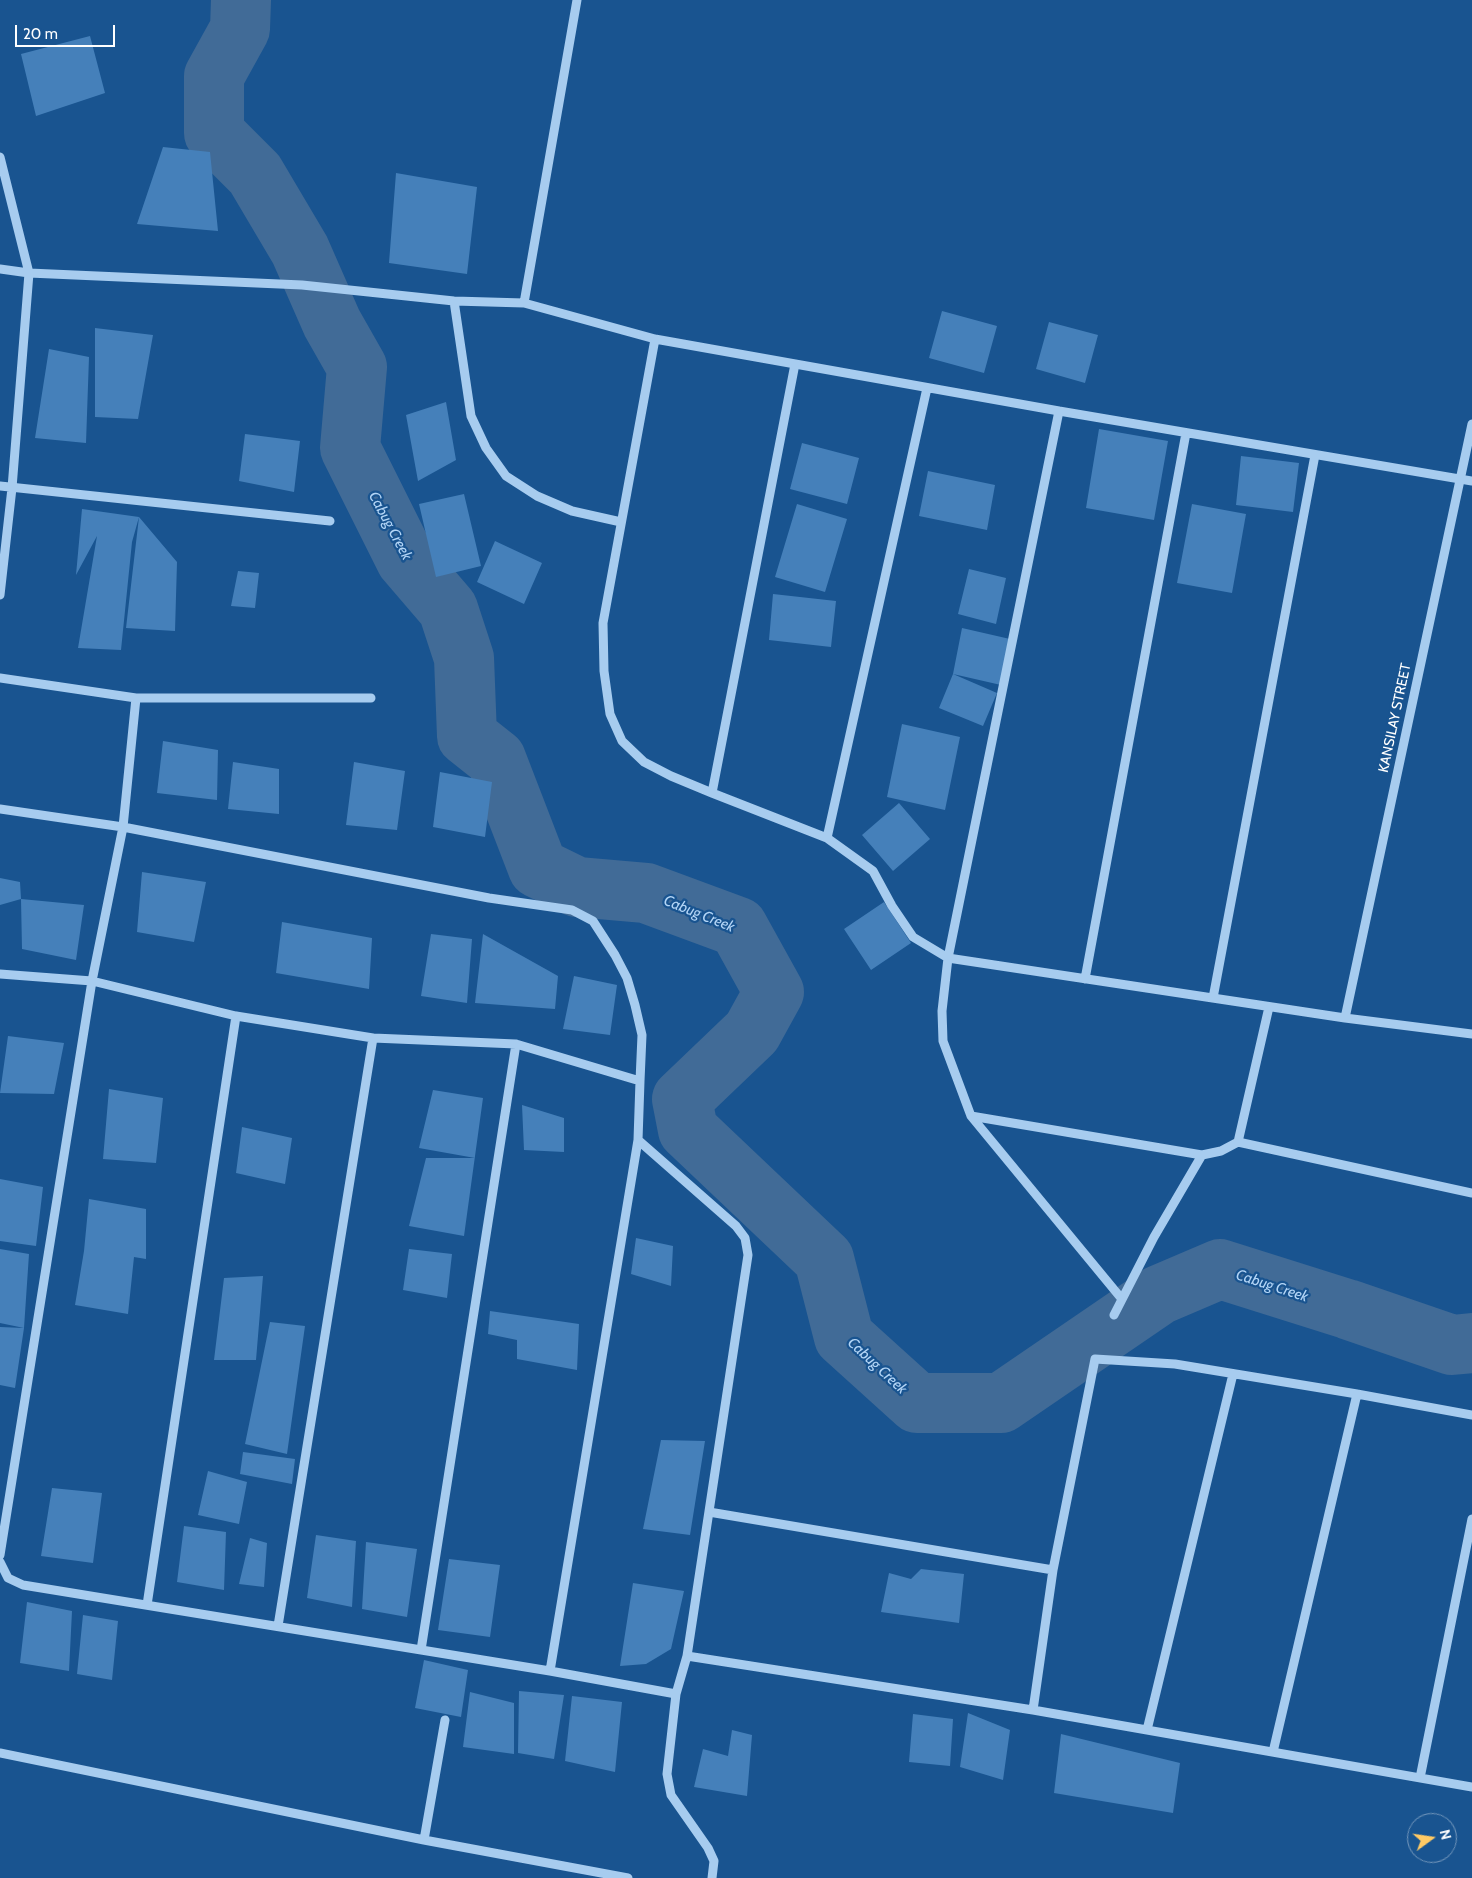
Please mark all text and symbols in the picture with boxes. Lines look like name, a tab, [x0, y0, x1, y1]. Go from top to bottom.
scale bar	[18, 15, 118, 47]
text: 20 m	[23, 25, 58, 43]
water label: Cabug Creek	[364, 489, 416, 563]
street label: KANSILAY STREET	[1375, 662, 1415, 774]
water label: Cabug Creek	[661, 892, 737, 936]
water label: Cabug Creek	[1234, 1266, 1310, 1306]
water label: Cabug Creek	[843, 1334, 911, 1398]
north arrow	[1407, 1813, 1457, 1863]
text: N	[1436, 1828, 1456, 1842]

